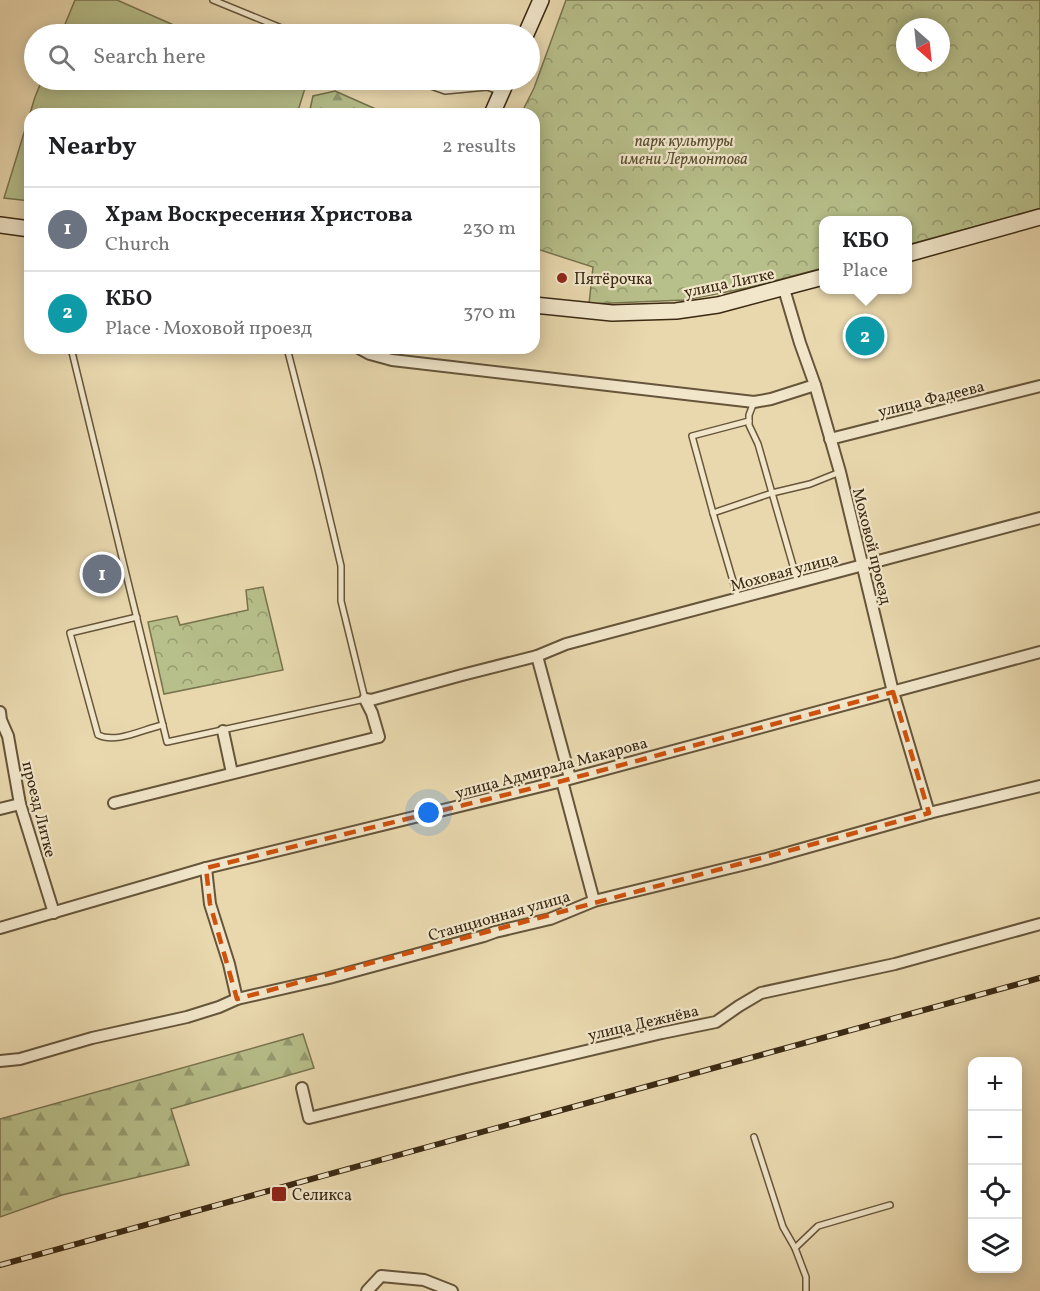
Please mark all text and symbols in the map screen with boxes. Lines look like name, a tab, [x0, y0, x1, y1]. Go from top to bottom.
north arrow	[896, 18, 950, 72]
search box	[24, 24, 540, 90]
icon: search	[45, 41, 78, 74]
text: Search here	[93, 42, 206, 73]
text: Nearby	[48, 129, 137, 165]
park label: парк культуры имени Лермонтова	[620, 131, 748, 171]
text: 2 results	[442, 133, 516, 161]
text: Храм Воскресения Христова	[105, 200, 413, 231]
text: 1	[63, 215, 72, 243]
text: 230 m	[462, 215, 516, 243]
popup	[819, 216, 912, 294]
text: КБО	[842, 226, 889, 257]
text: Church	[105, 231, 170, 259]
text: Place	[842, 257, 888, 285]
street label: улица Литке	[682, 264, 777, 304]
place label: Пятёрочка	[574, 269, 653, 291]
marker: Пятёрочка	[555, 271, 569, 285]
text: КБО	[105, 284, 152, 315]
text: 2	[62, 299, 73, 327]
text: 370 m	[463, 299, 516, 327]
pin: 2	[846, 314, 884, 358]
text: Place · Моховой проезд	[105, 315, 312, 343]
street label: улица Фадеева	[876, 376, 987, 424]
street label: Моховой проезд	[846, 486, 896, 607]
street label: Моховая улица	[728, 548, 841, 598]
pin: 1	[82, 552, 122, 596]
street label: улица Адмирала Макарова	[453, 733, 650, 805]
street label: проезд Литке	[16, 759, 61, 860]
your location	[414, 798, 443, 827]
street label: Станционная улица	[426, 886, 573, 948]
street label: улица Дежнёва	[586, 1001, 701, 1047]
map controls	[968, 1057, 1022, 1273]
button: +	[968, 1057, 1022, 1111]
button: −	[968, 1111, 1022, 1165]
button: locate	[968, 1165, 1022, 1219]
marker: Селикса	[270, 1185, 288, 1203]
place label: Селикса	[292, 1185, 352, 1207]
button: layers	[968, 1219, 1022, 1273]

